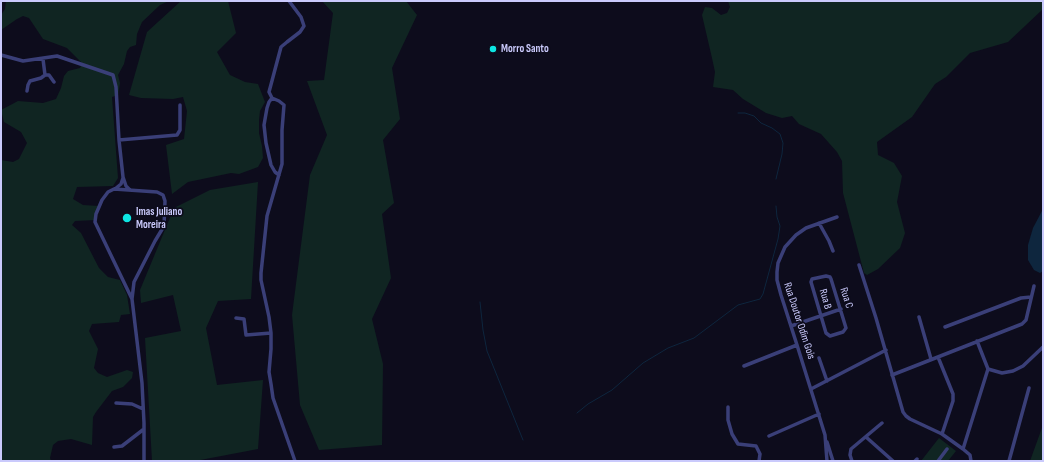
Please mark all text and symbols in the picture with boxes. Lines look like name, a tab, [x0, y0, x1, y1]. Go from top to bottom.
place label: Morro Santo	[501, 42, 549, 56]
marker: Morro Santo	[488, 44, 498, 54]
place label: Imas Juliano Moreira	[136, 205, 182, 231]
marker: Imas Juliano Moreira	[121, 212, 133, 224]
street label: Rua Doutor Odim Gois	[780, 281, 818, 361]
street label: Rua C	[837, 286, 855, 310]
street label: Rua B	[816, 287, 834, 311]

